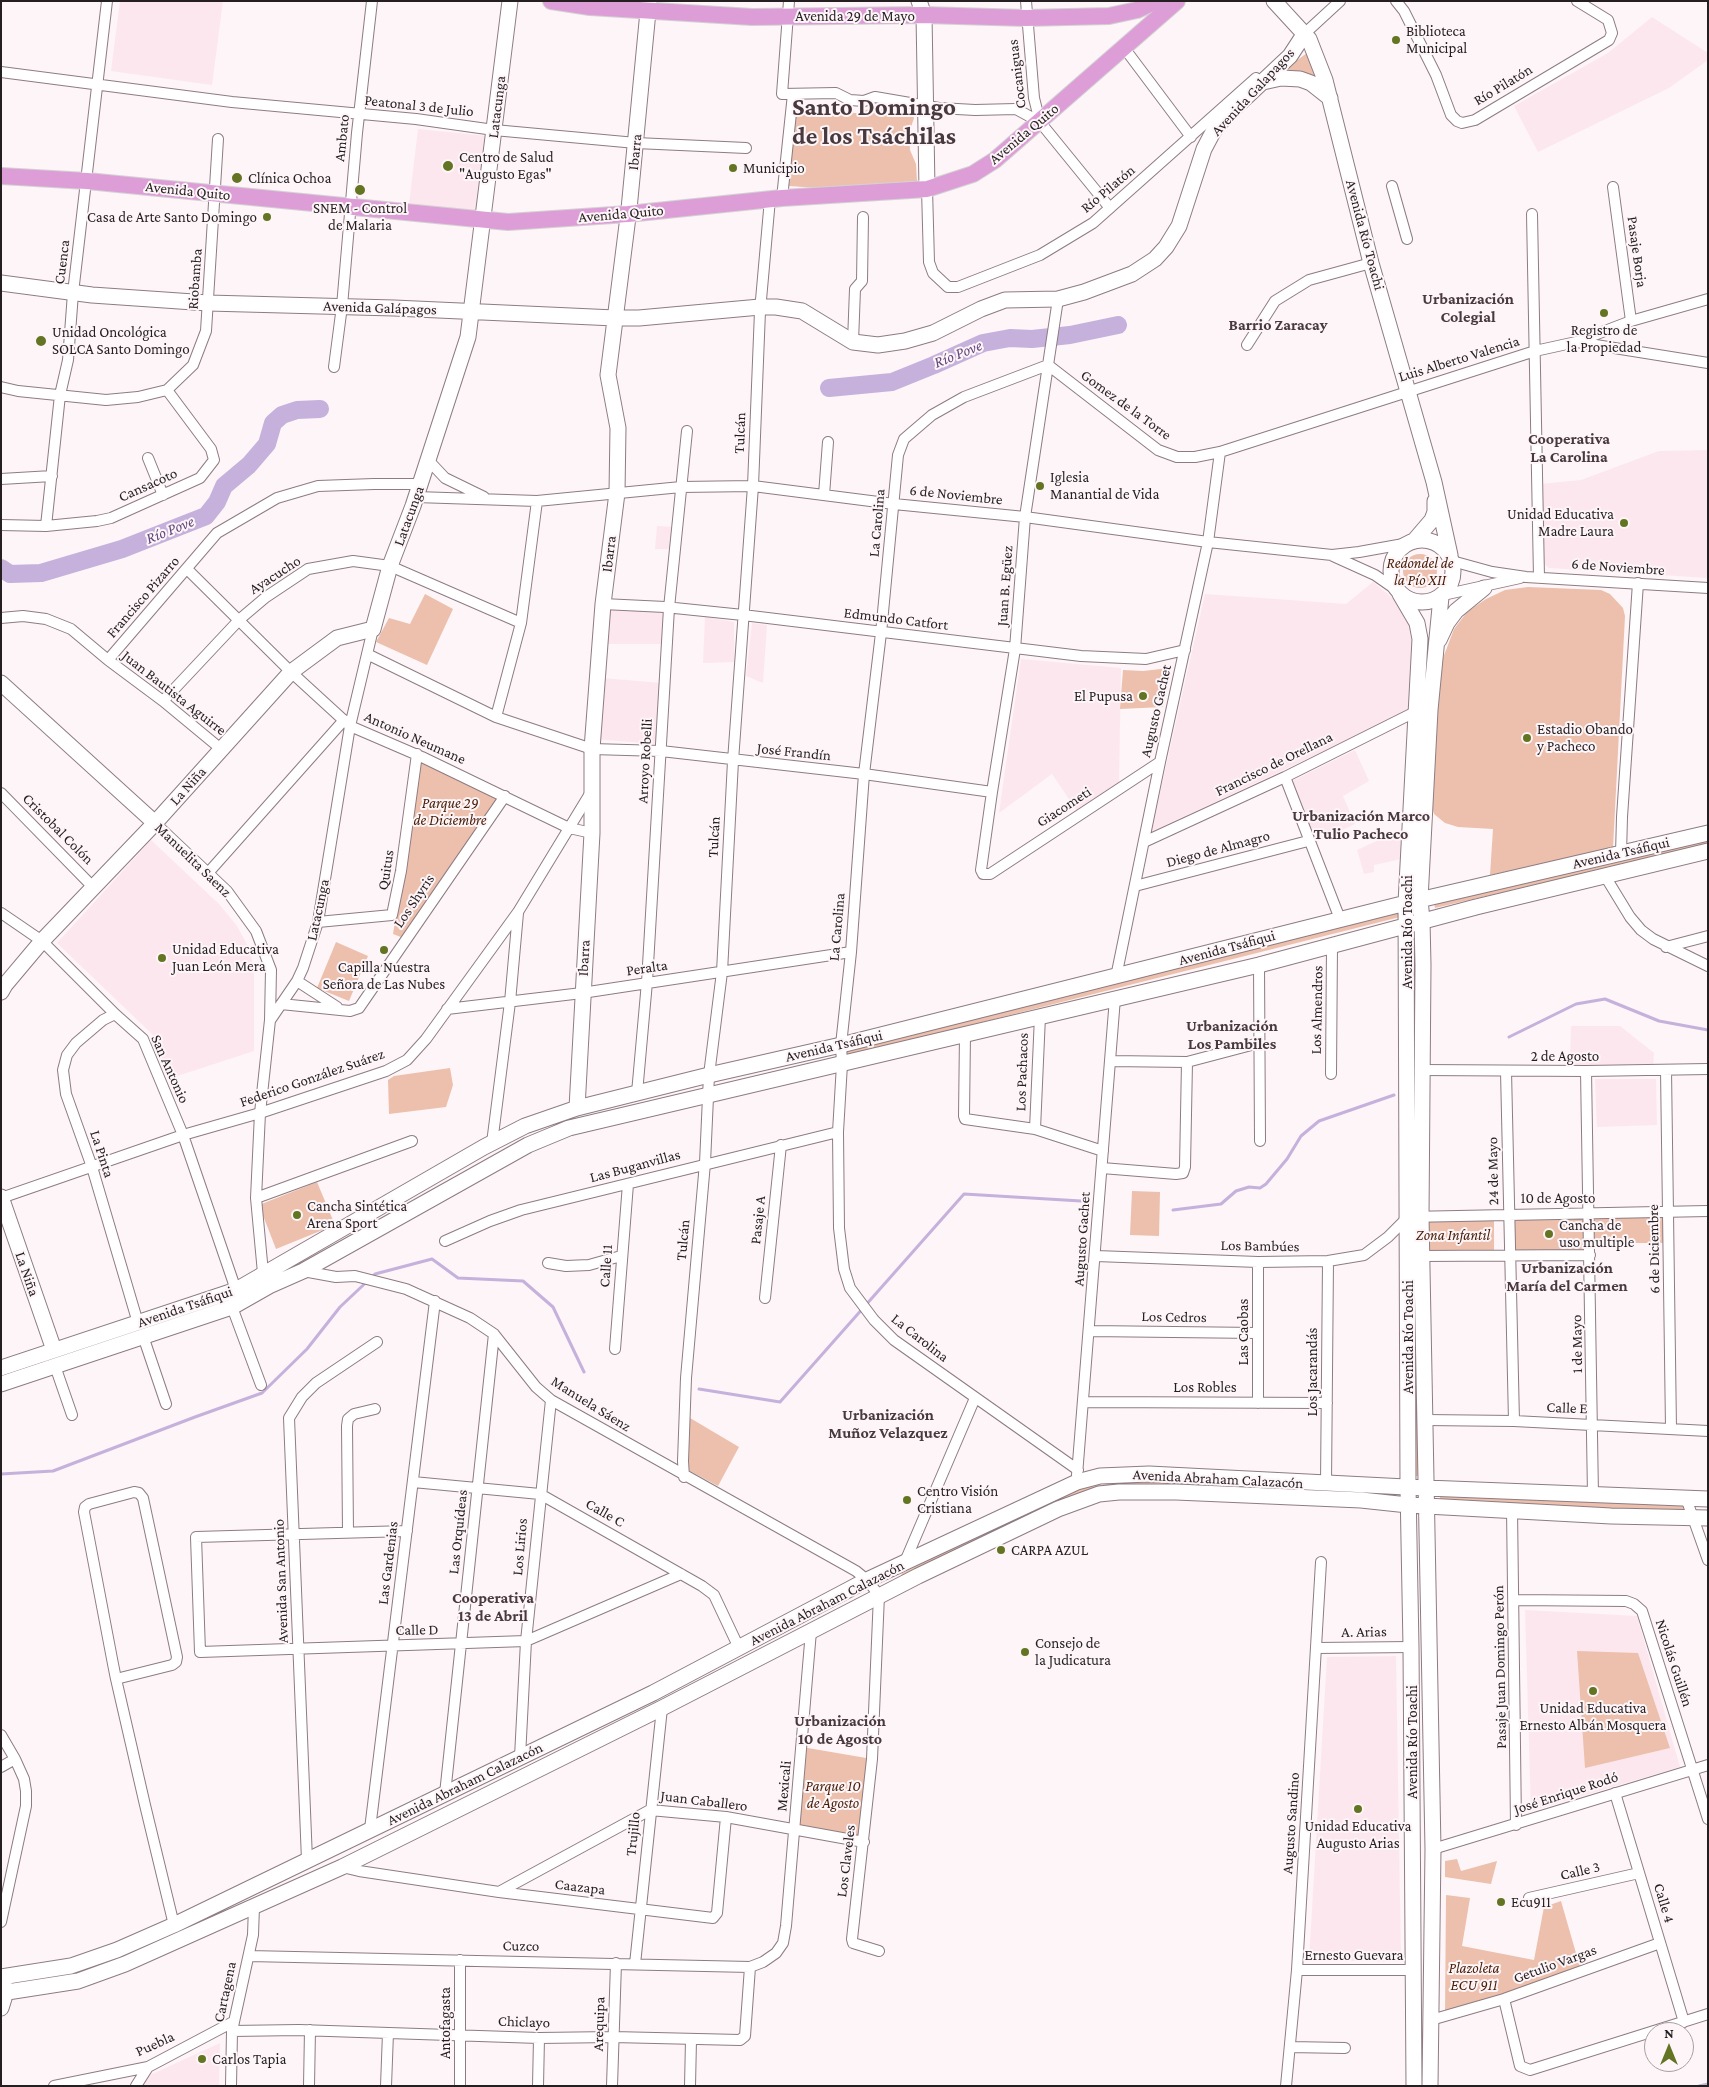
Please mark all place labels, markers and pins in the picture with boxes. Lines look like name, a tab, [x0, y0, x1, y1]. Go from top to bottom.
place label: Biblioteca Municipal	[1406, 22, 1467, 57]
marker: Biblioteca Municipal	[1390, 34, 1402, 46]
place label: Centro de Salud "Augusto Egas"	[459, 148, 554, 183]
marker: Centro de Salud "Augusto Egas"	[441, 159, 455, 173]
place label: Municipio	[743, 159, 805, 177]
marker: Municipio	[727, 162, 739, 174]
place label: Clínica Ochoa	[248, 169, 331, 187]
marker: Clínica Ochoa	[230, 171, 244, 185]
marker: SNEM - Control de Malaria	[353, 183, 367, 197]
place label: SNEM - Control de Malaria	[313, 199, 407, 234]
place label: Casa de Arte Santo Domingo	[87, 208, 257, 226]
marker: Casa de Arte Santo Domingo	[261, 211, 273, 223]
marker: Registro de la Propiedad	[1598, 307, 1610, 319]
place label: Registro de la Propiedad	[1567, 321, 1641, 356]
place label: Unidad Oncológica SOLCA Santo Domingo	[52, 323, 190, 358]
marker: Unidad Oncológica SOLCA Santo Domingo	[34, 334, 48, 348]
place label: Iglesia Manantial de Vida	[1050, 468, 1159, 503]
marker: Iglesia Manantial de Vida	[1034, 480, 1046, 492]
place label: Unidad Educativa Madre Laura	[1507, 505, 1614, 540]
marker: Unidad Educativa Madre Laura	[1618, 517, 1630, 529]
place label: El Pupusa	[1074, 687, 1133, 705]
marker: El Pupusa	[1137, 690, 1149, 702]
place label: Estadio Obando y Pacheco	[1537, 720, 1633, 755]
marker: Estadio Obando y Pacheco	[1521, 732, 1533, 744]
place label: Unidad Educativa Juan León Mera	[172, 940, 279, 975]
marker: Capilla Nuestra Señora de Las Nubes	[378, 944, 390, 956]
marker: Unidad Educativa Juan León Mera	[156, 952, 168, 964]
place label: Capilla Nuestra Señora de Las Nubes	[323, 958, 445, 993]
place label: Cancha Sintética Arena Sport	[307, 1197, 407, 1232]
marker: Cancha Sintética Arena Sport	[291, 1209, 303, 1221]
place label: Cancha de uso multiple	[1559, 1216, 1634, 1251]
marker: Cancha de uso multiple	[1543, 1228, 1555, 1240]
place label: Centro Visión Cristiana	[917, 1482, 998, 1517]
marker: Centro Visión Cristiana	[901, 1494, 913, 1506]
place label: CARPA AZUL	[1011, 1541, 1088, 1559]
marker: CARPA AZUL	[995, 1544, 1007, 1556]
place label: Consejo de la Judicatura	[1035, 1634, 1111, 1669]
marker: Consejo de la Judicatura	[1019, 1646, 1031, 1658]
marker: Unidad Educativa Ernesto Albán Mosquera	[1587, 1685, 1599, 1697]
place label: Unidad Educativa Ernesto Albán Mosquera	[1519, 1699, 1667, 1734]
marker: Unidad Educativa Augusto Arias	[1352, 1803, 1364, 1815]
place label: Unidad Educativa Augusto Arias	[1304, 1817, 1412, 1852]
place label: Ecu911	[1511, 1893, 1551, 1911]
marker: Ecu911	[1495, 1896, 1507, 1908]
place label: Carlos Tapia	[212, 2050, 286, 2068]
marker: Carlos Tapia	[196, 2053, 208, 2065]

